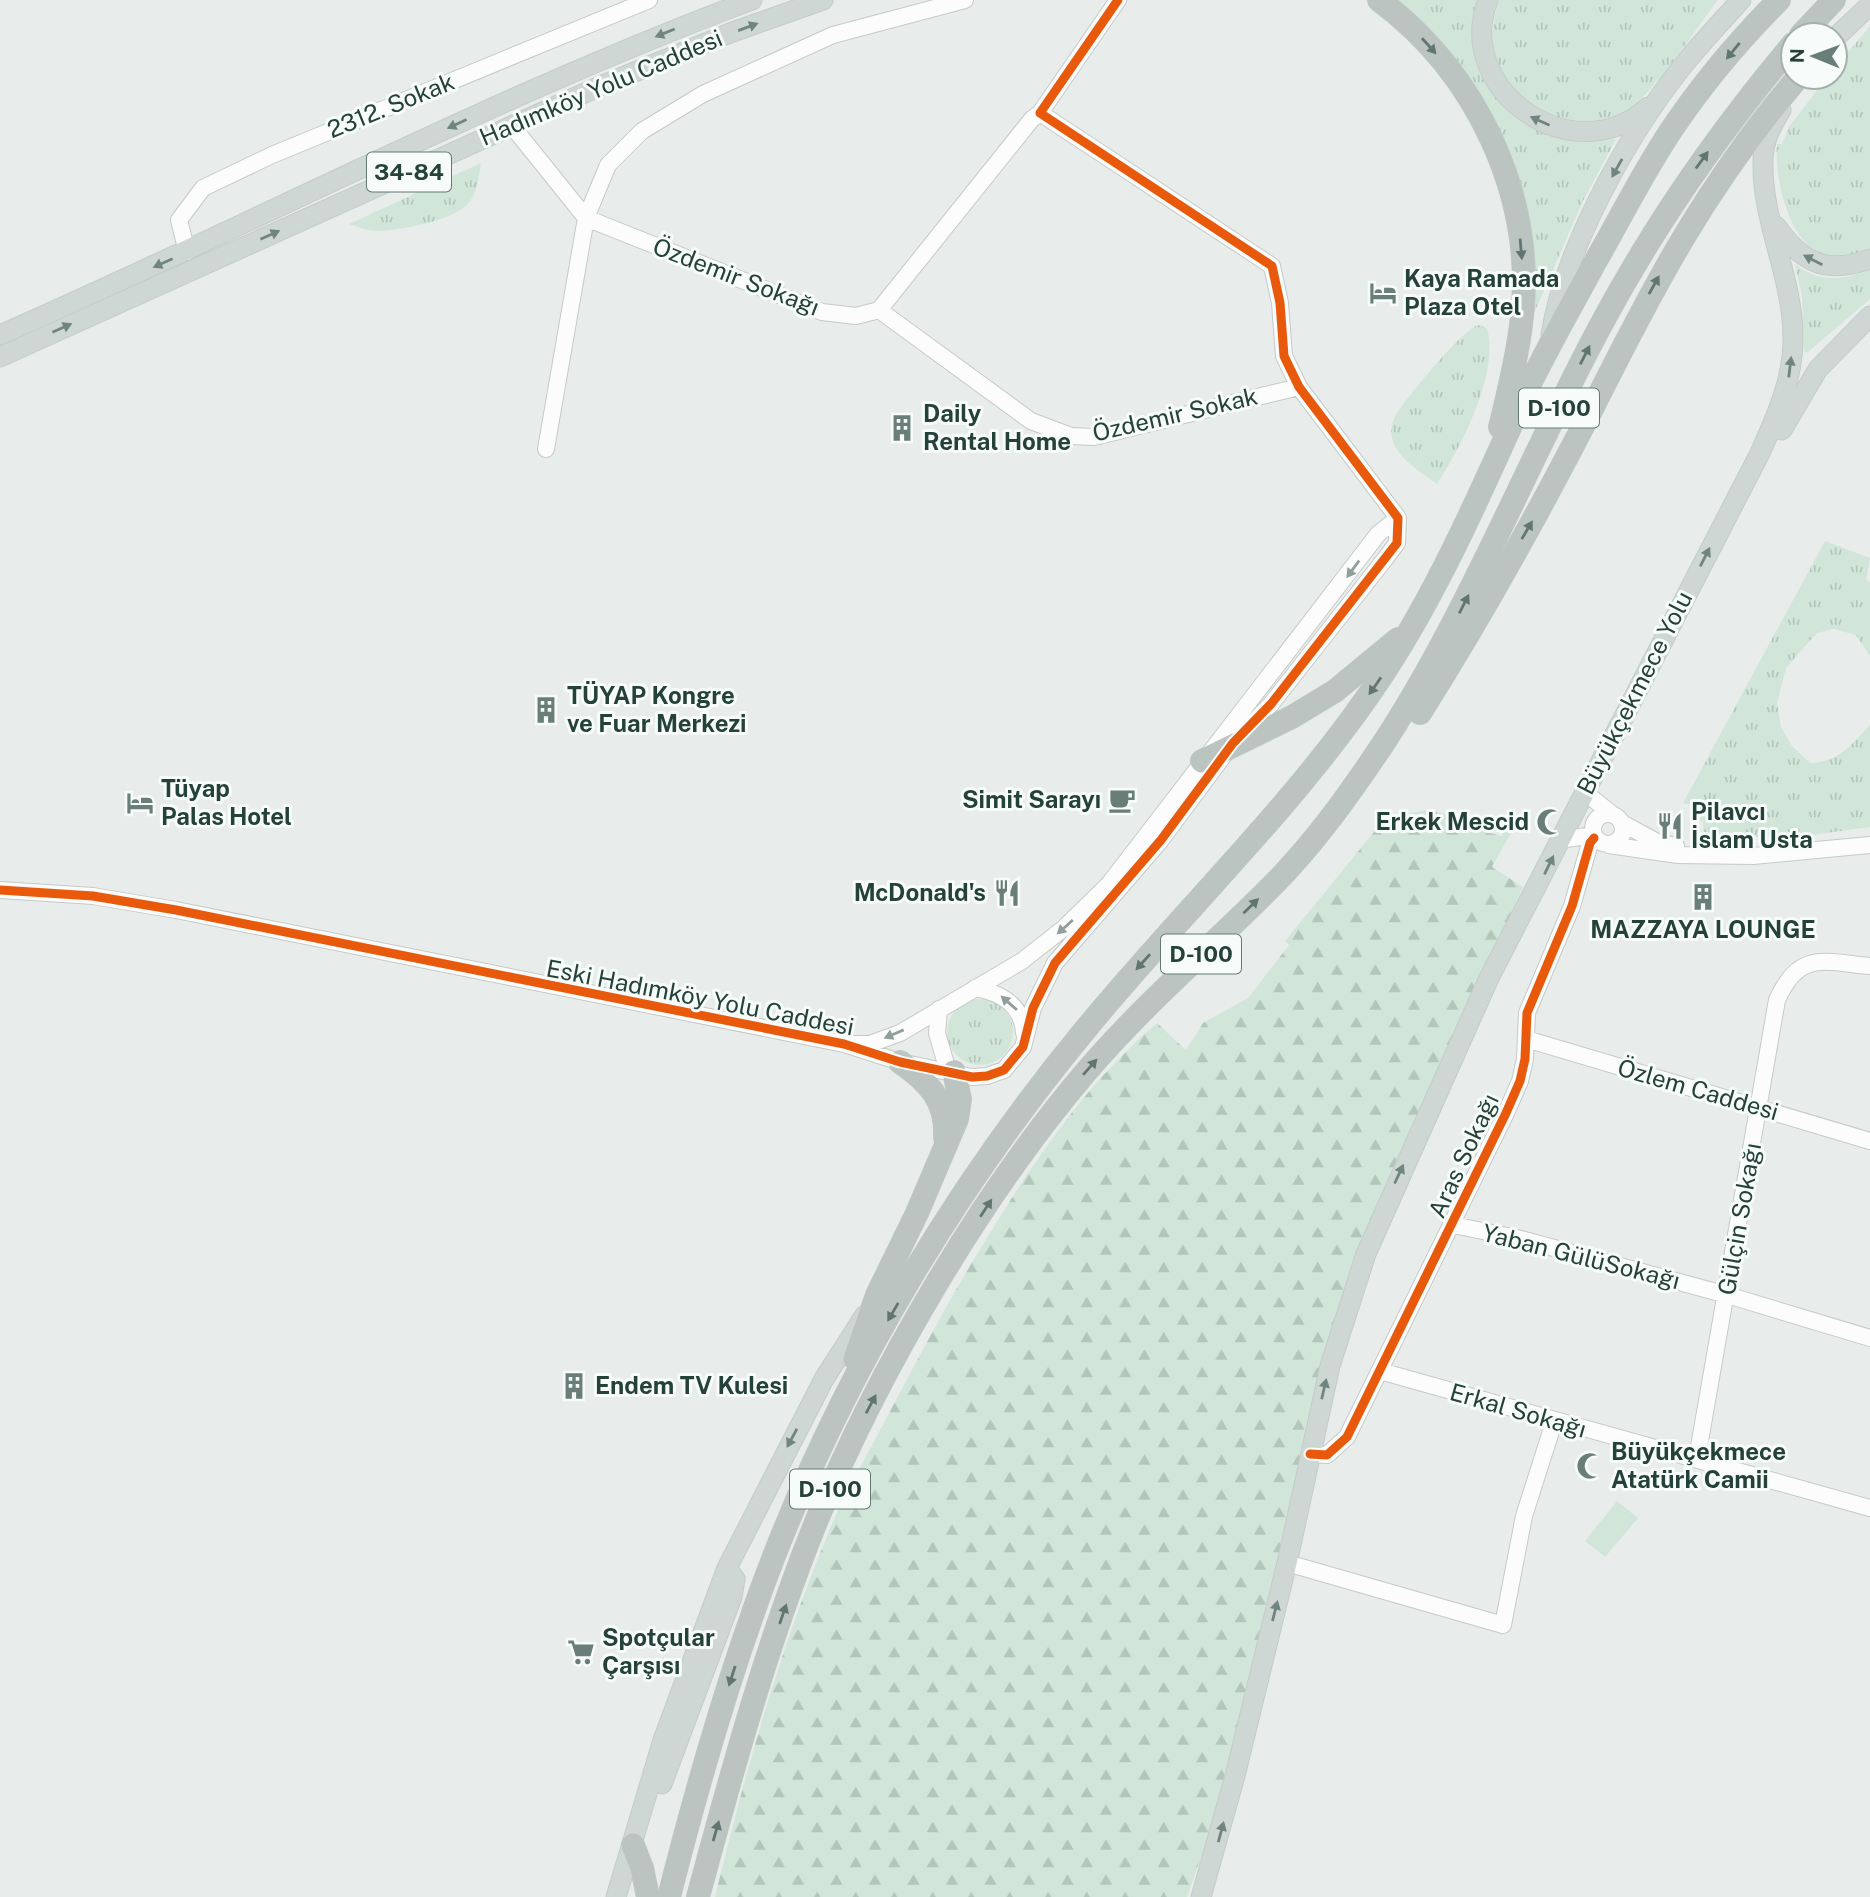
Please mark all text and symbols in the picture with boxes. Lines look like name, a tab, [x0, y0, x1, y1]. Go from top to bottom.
one-way arrow	[737, 21, 758, 32]
north arrow	[1779, 21, 1849, 91]
street label: Hadımköy Yolu Caddesi	[475, 23, 726, 151]
one-way arrow	[655, 28, 676, 39]
one-way arrow	[1421, 37, 1437, 55]
one-way arrow	[1725, 42, 1741, 60]
text: N	[1786, 48, 1808, 63]
street label: 2312. Sokak	[323, 67, 458, 143]
one-way arrow	[1530, 115, 1550, 127]
one-way arrow	[447, 118, 467, 130]
one-way arrow	[1695, 151, 1709, 169]
road number: 34-84	[367, 153, 451, 192]
one-way arrow	[1611, 158, 1623, 177]
one-way arrow	[259, 229, 280, 240]
street label: Özdemir Sokağı	[649, 231, 824, 321]
one-way arrow	[1516, 238, 1527, 260]
one-way arrow	[1803, 254, 1823, 265]
one-way arrow	[152, 258, 173, 269]
place label: Kaya Ramada Plaza Otel	[1404, 264, 1559, 320]
one-way arrow	[1648, 275, 1660, 294]
hotel icon: Kaya Ramada Plaza Otel	[1368, 278, 1398, 308]
one-way arrow	[52, 322, 72, 334]
one-way arrow	[1579, 345, 1591, 365]
one-way arrow	[1785, 356, 1796, 378]
street label: Özdemir Sokak	[1089, 380, 1260, 447]
road number: D-100	[1519, 388, 1599, 428]
place label: Daily Rental Home	[923, 399, 1071, 455]
building icon: Daily Rental Home	[887, 413, 917, 443]
one-way arrow	[1521, 520, 1533, 540]
one-way arrow	[1700, 547, 1711, 567]
one-way arrow	[1346, 560, 1360, 578]
street label: Büyükçekmece Yolu	[1571, 586, 1697, 799]
one-way arrow	[1459, 594, 1470, 614]
one-way arrow	[1368, 677, 1382, 695]
place label: TÜYAP Kongre ve Fuar Merkezi	[567, 681, 746, 737]
building icon: TÜYAP Kongre ve Fuar Merkezi	[531, 695, 561, 725]
place label: Tüyap Palas Hotel	[161, 774, 292, 830]
place label: Simit Sarayı	[962, 785, 1101, 813]
cafe icon: Simit Sarayı	[1107, 785, 1137, 815]
hotel icon: Tüyap Palas Hotel	[125, 788, 155, 818]
place label: Pilavcı İslam Usta	[1691, 797, 1813, 853]
place label: Erkek Mescid	[1375, 807, 1529, 835]
mosque icon: Erkek Mescid	[1535, 807, 1565, 837]
restaurant icon: Pilavcı İslam Usta	[1655, 811, 1685, 841]
one-way arrow	[1543, 854, 1554, 875]
place label: McDonald's	[854, 878, 986, 906]
restaurant icon: McDonald's	[992, 878, 1022, 908]
building icon: MAZZAYA LOUNGE	[1688, 882, 1718, 912]
one-way arrow	[1243, 898, 1260, 915]
place label: MAZZAYA LOUNGE	[1590, 915, 1816, 943]
one-way arrow	[1057, 918, 1074, 934]
road number: D-100	[1161, 934, 1241, 973]
street label: Eski Hadımköy Yolu Caddesi	[544, 953, 856, 1041]
one-way arrow	[1135, 953, 1151, 971]
one-way arrow	[1000, 995, 1018, 1011]
one-way arrow	[883, 1029, 904, 1040]
street label: Özlem Caddesi	[1615, 1052, 1782, 1125]
one-way arrow	[1082, 1059, 1098, 1076]
street label: Aras Sokağı	[1422, 1089, 1504, 1222]
street label: Gülçin Sokağı	[1712, 1141, 1766, 1297]
one-way arrow	[1393, 1164, 1405, 1184]
one-way arrow	[979, 1199, 993, 1217]
street label: Yaban GülüSokağı	[1480, 1218, 1683, 1294]
one-way arrow	[887, 1303, 899, 1322]
building icon: Endem TV Kulesi	[559, 1371, 589, 1401]
place label: Endem TV Kulesi	[595, 1371, 788, 1399]
street label: Erkal Sokağı	[1447, 1377, 1590, 1443]
one-way arrow	[1319, 1378, 1330, 1400]
one-way arrow	[865, 1395, 877, 1414]
one-way arrow	[787, 1428, 798, 1448]
place label: Büyükçekmece Atatürk Camii	[1611, 1437, 1786, 1493]
mosque icon: Büyükçekmece Atatürk Camii	[1575, 1451, 1605, 1481]
road number: D-100	[790, 1470, 870, 1508]
one-way arrow	[1270, 1599, 1281, 1621]
one-way arrow	[778, 1603, 789, 1624]
place label: Spotçular Çarşısı	[602, 1623, 715, 1680]
supermarket icon: Spotçular Çarşısı	[566, 1637, 596, 1667]
one-way arrow	[726, 1666, 736, 1687]
one-way arrow	[712, 1820, 722, 1841]
one-way arrow	[1216, 1820, 1227, 1842]

